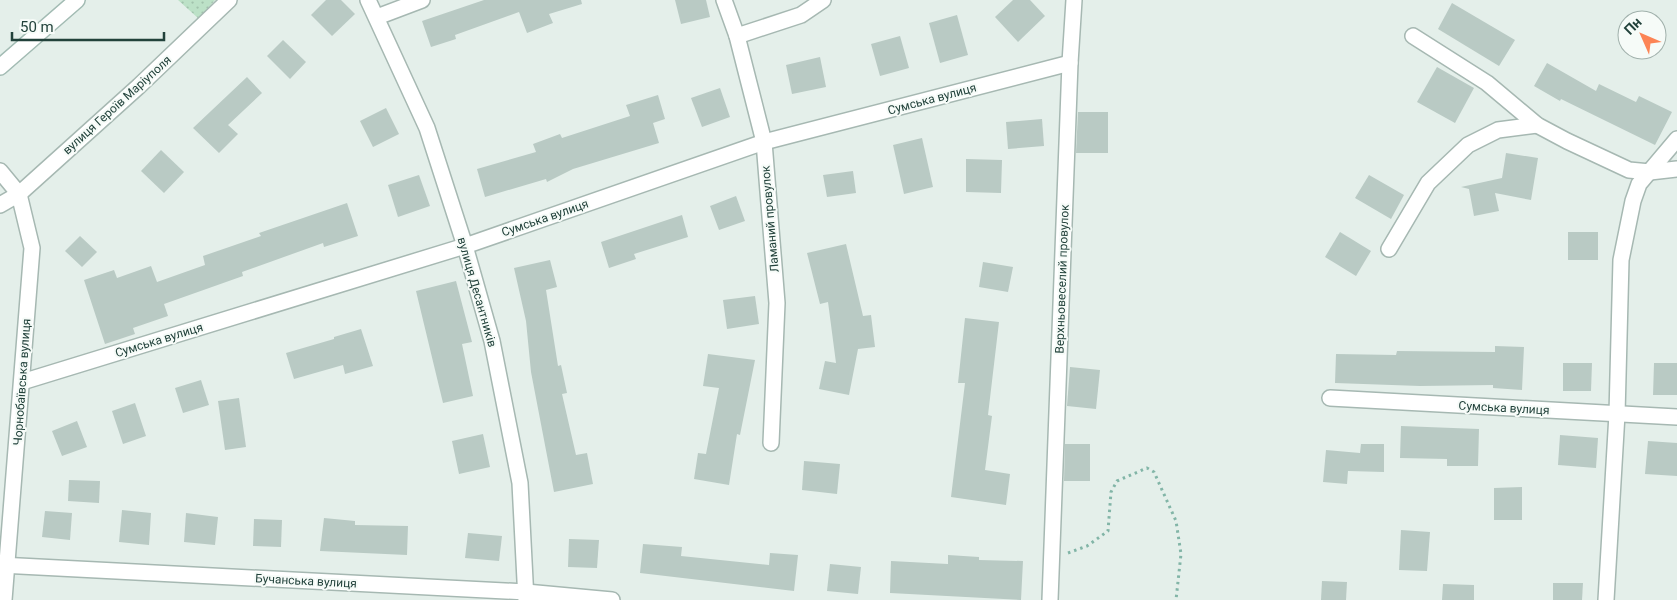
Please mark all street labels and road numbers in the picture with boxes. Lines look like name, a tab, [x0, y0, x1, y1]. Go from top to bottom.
street label: вулиця Героїв Маріуполя	[60, 53, 174, 157]
street label: Сумська вулиця	[886, 80, 978, 118]
street label: Ламаний провулок	[758, 164, 782, 273]
street label: Сумська вулиця	[500, 197, 590, 239]
street label: Верхньовеселий провулок	[1052, 204, 1072, 354]
street label: вулиця Десантників	[455, 235, 499, 349]
street label: Чорнобаївська вулиця	[11, 318, 33, 446]
street label: Сумська вулиця	[113, 320, 205, 360]
street label: Сумська вулиця	[1458, 399, 1550, 417]
street label: Бучанська вулиця	[255, 571, 357, 591]

